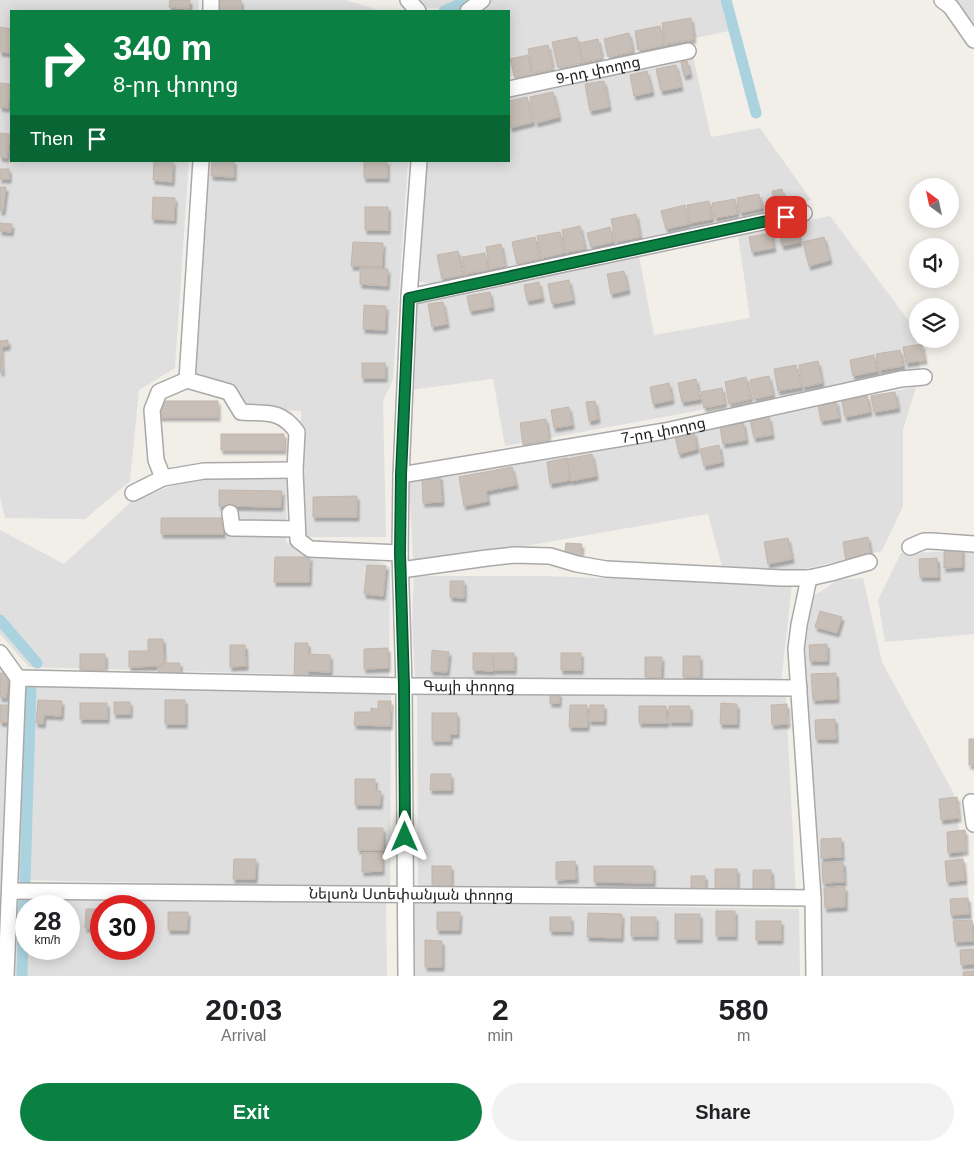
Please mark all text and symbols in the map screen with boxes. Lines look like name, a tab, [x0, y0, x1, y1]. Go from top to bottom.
text: 340 m	[113, 28, 212, 67]
icon: right	[30, 30, 95, 95]
street label: 9-րդ փողոց	[554, 52, 642, 87]
text: 8-րդ փողոց	[113, 72, 238, 97]
icon: arrive	[83, 125, 111, 153]
text: Then	[30, 128, 73, 149]
north arrow	[909, 178, 959, 228]
map controls	[909, 178, 959, 348]
pin	[765, 196, 807, 238]
icon: arrive	[772, 203, 800, 231]
button: sound	[909, 238, 959, 288]
button: layers	[909, 298, 959, 348]
street label: 7-րդ փողոց	[620, 413, 707, 446]
street label: Գայի փողոց	[423, 677, 515, 696]
position arrow	[378, 810, 430, 862]
street label: Նելսոն Ստեփանյան փողոց	[309, 885, 513, 904]
speed limit sign: 30	[90, 895, 155, 960]
text: 28	[34, 907, 61, 935]
text: km/h	[34, 933, 61, 947]
text: 20:03	[205, 993, 282, 1026]
text: 2	[492, 993, 509, 1026]
text: 580	[719, 993, 769, 1026]
text: Arrival	[221, 1027, 266, 1044]
text: min	[487, 1027, 513, 1044]
text: m	[737, 1027, 750, 1044]
button: Exit	[20, 1083, 482, 1141]
button: Share	[492, 1083, 954, 1141]

